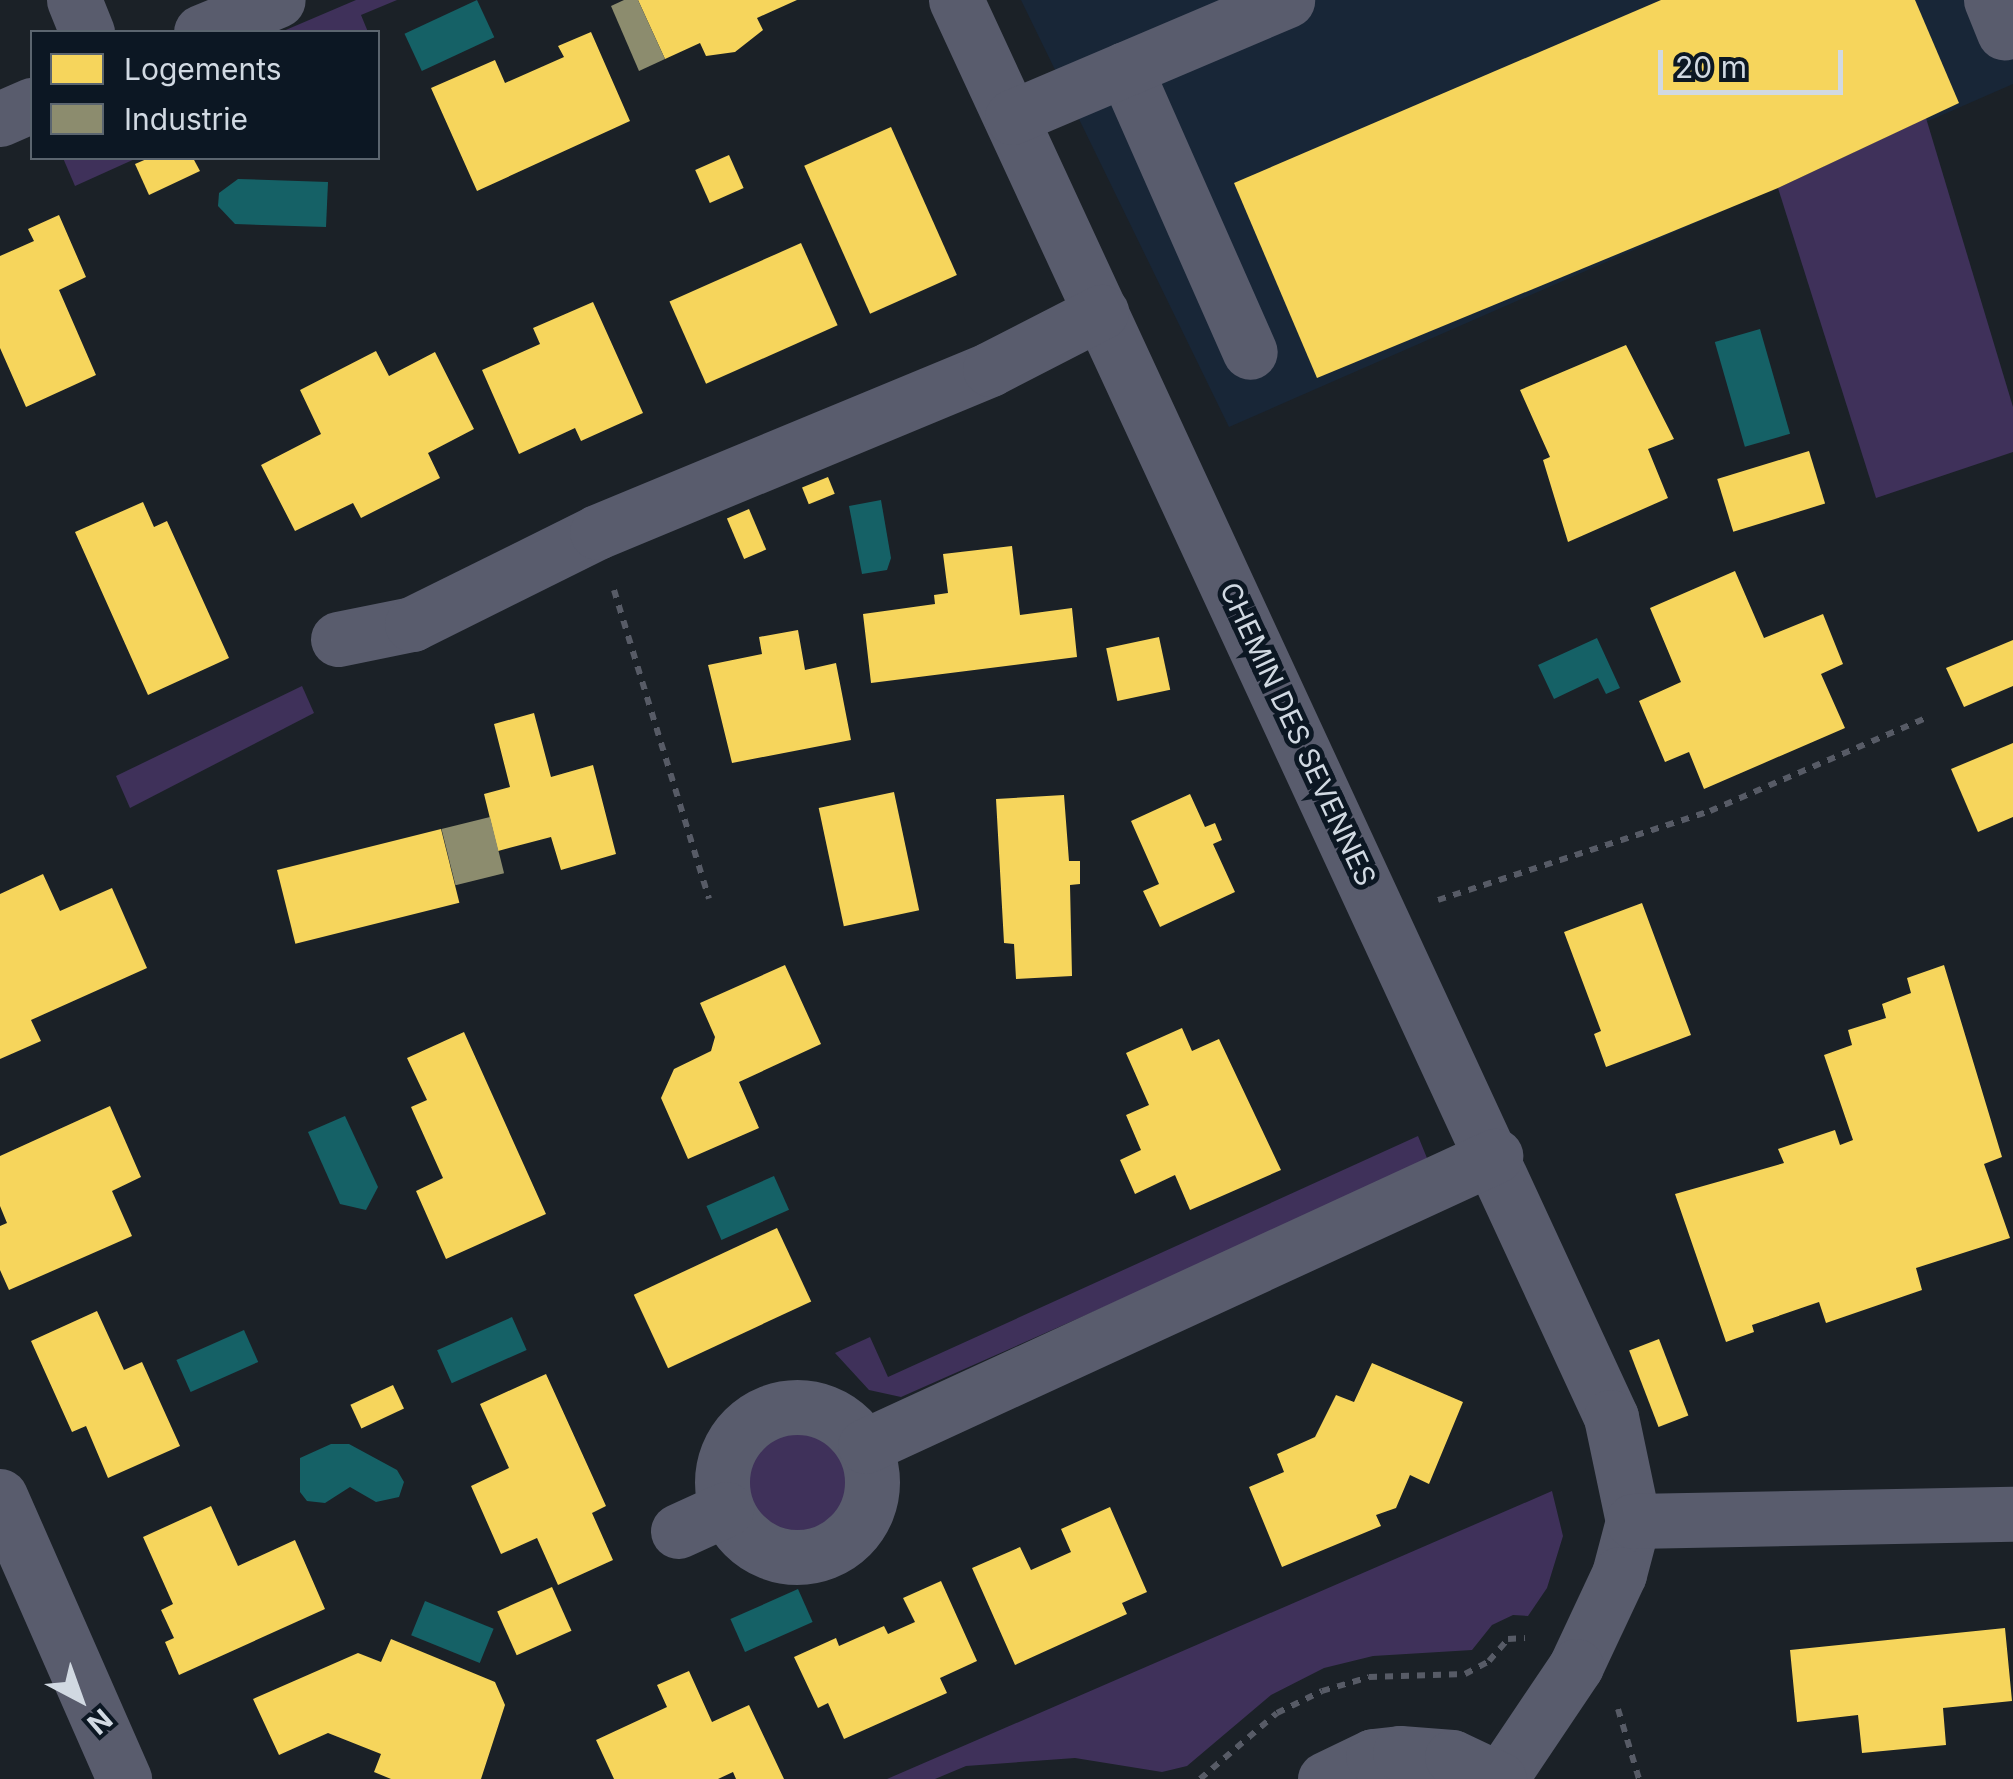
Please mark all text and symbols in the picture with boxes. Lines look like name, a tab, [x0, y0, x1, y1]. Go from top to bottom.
legend	[30, 30, 380, 160]
scale bar	[1663, 30, 1848, 92]
text: 20 m	[1675, 49, 1747, 85]
text: Logements	[124, 51, 282, 87]
text: Industrie	[124, 101, 248, 137]
street label: CHEMIN DES SEVENNES	[1213, 577, 1383, 891]
north arrow	[30, 1649, 130, 1749]
text: N	[80, 1702, 119, 1741]

